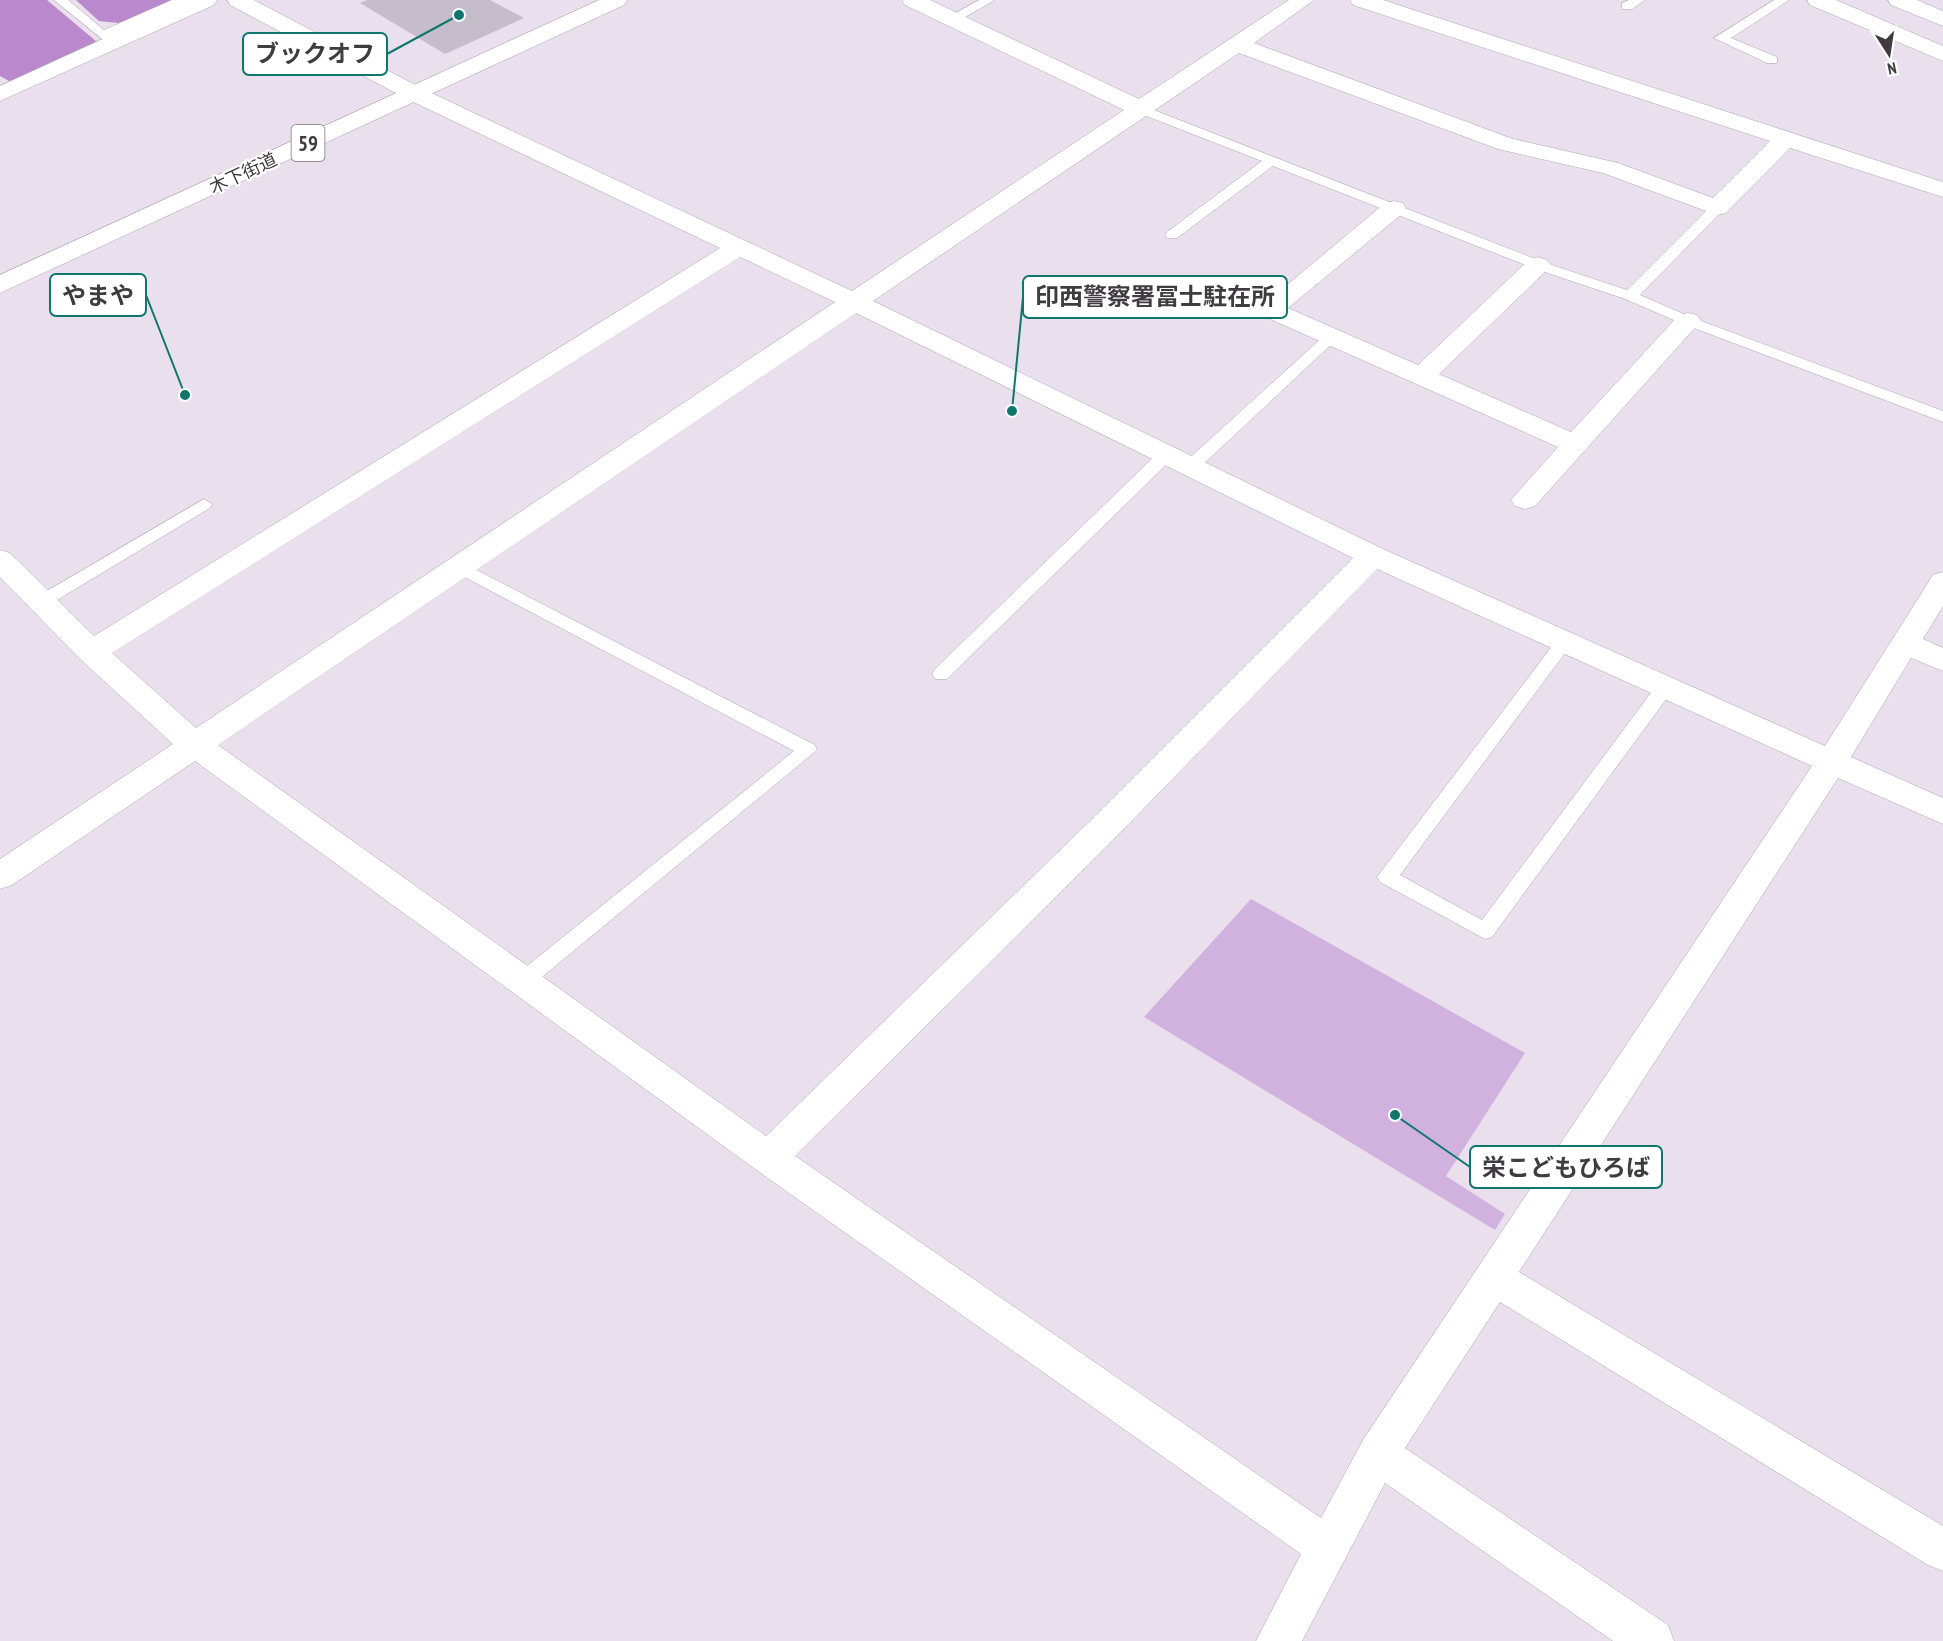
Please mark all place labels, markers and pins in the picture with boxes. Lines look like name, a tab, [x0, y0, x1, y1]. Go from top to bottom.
callout: ブックオフ	[243, 33, 387, 75]
callout: やまや	[50, 274, 146, 316]
callout: 印西警察署冨士駐在所	[1023, 276, 1287, 318]
callout: 栄こどもひろば	[1470, 1146, 1662, 1188]

